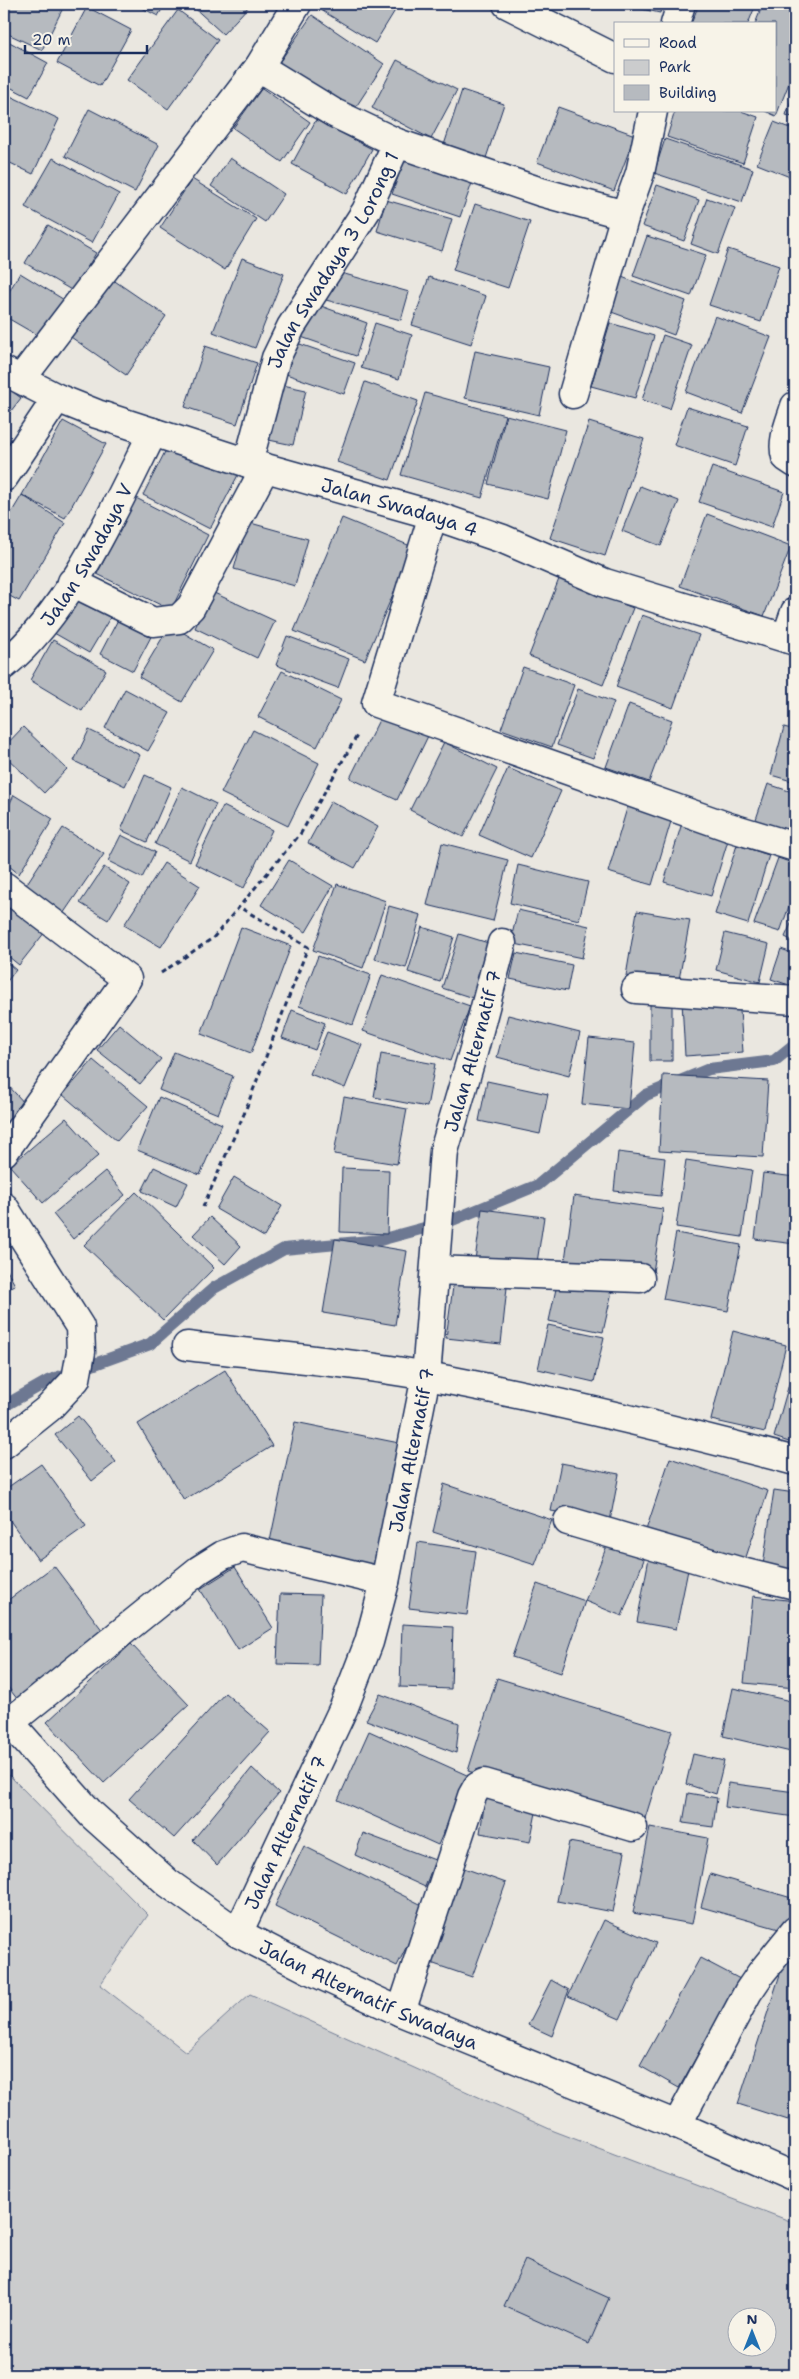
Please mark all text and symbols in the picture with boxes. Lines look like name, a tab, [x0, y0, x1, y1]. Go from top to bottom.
scale bar	[25, 22, 148, 54]
legend	[614, 22, 776, 112]
text: 20 m	[32, 30, 71, 50]
text: Road	[659, 33, 697, 53]
text: Park	[659, 57, 691, 77]
text: Building	[659, 83, 716, 103]
street label: Jalan Swadaya 3 Lorong 1	[261, 147, 404, 371]
street label: Jalan Swadaya 4	[318, 472, 481, 542]
street label: Jalan Swadaya V	[35, 479, 138, 631]
street label: Jalan Alternatif 7	[438, 967, 507, 1135]
street label: Jalan Alternatif 7	[383, 1367, 439, 1534]
street label: Jalan Alternatif 7	[238, 1751, 332, 1914]
street label: Jalan Alternatif Swadaya	[255, 1934, 482, 2055]
north arrow	[726, 2306, 776, 2356]
text: N	[746, 2310, 758, 2328]

